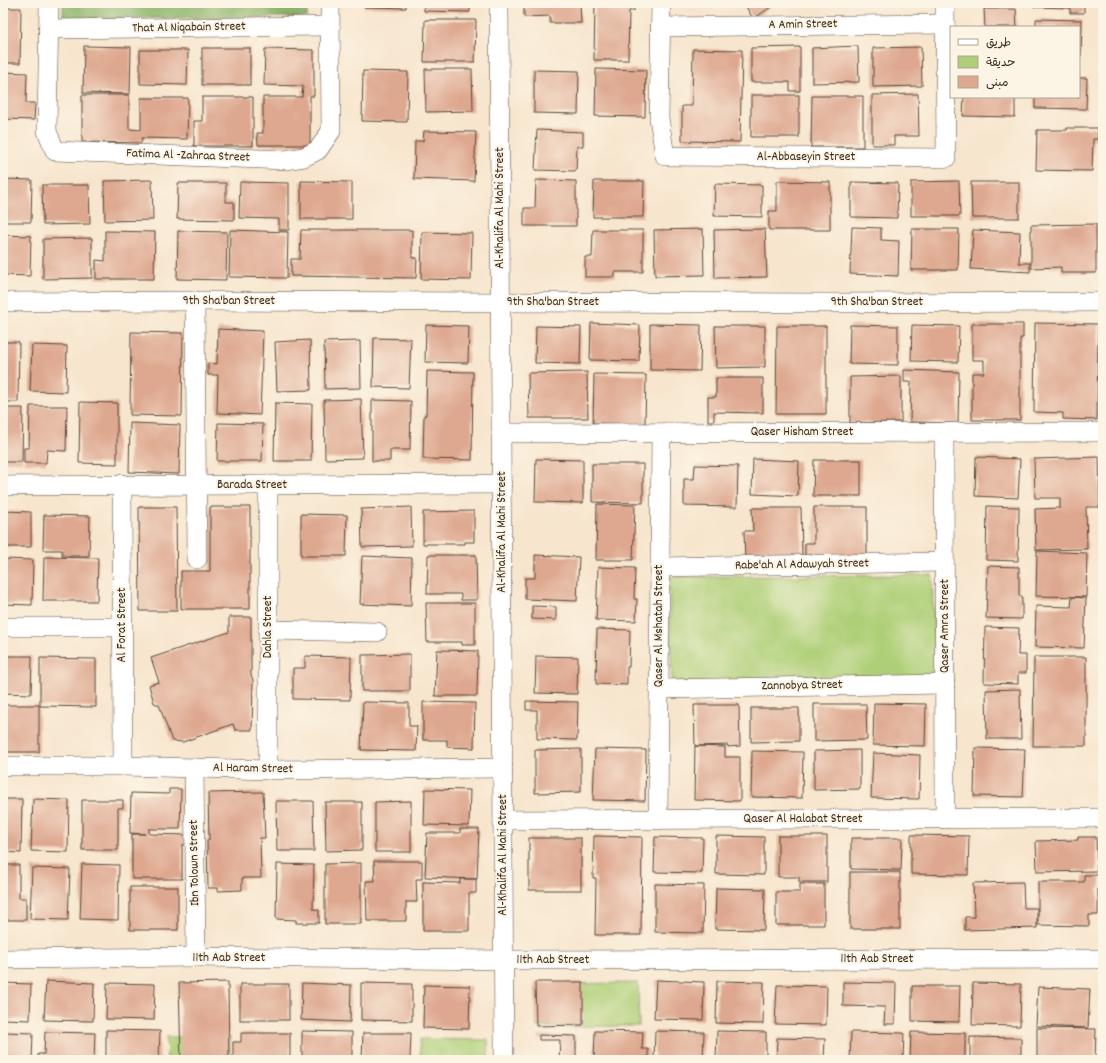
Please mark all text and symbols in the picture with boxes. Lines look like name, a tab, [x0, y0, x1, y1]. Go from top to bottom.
street label: A Amin Street	[768, 15, 838, 35]
street label: That Al Niqabain Street	[132, 18, 246, 38]
legend	[950, 26, 1080, 98]
text: طريق	[986, 35, 1011, 52]
text: حديقة	[986, 55, 1015, 72]
text: مبنى	[986, 75, 1009, 92]
street label: Fatima Al -Zahraa Street	[126, 144, 251, 168]
street label: Al-Khalifa Al Mahi Street	[491, 147, 510, 269]
street label: Al-Abbaseyin Street	[757, 148, 855, 167]
street label: 9th Sha'ban Street	[183, 292, 275, 311]
street label: 9th Sha'ban Street	[507, 293, 599, 312]
street label: 9th Sha'ban Street	[831, 293, 923, 312]
street label: Qaser Hisham Street	[751, 423, 854, 442]
street label: Al-Khalifa Al Mahi Street	[493, 471, 512, 593]
street label: Barada Street	[217, 476, 287, 495]
street label: Rabe'ah Al Adawyah Street	[735, 554, 869, 576]
street label: Qaser Al Mshatah Street	[650, 565, 669, 687]
street label: Qaser Amra Street	[936, 579, 955, 673]
street label: Al Forat Street	[113, 587, 132, 663]
street label: Dahla Street	[259, 596, 278, 658]
street label: Zannobya Street	[761, 676, 843, 696]
street label: Al Haram Street	[213, 759, 294, 779]
street label: Al-Khalifa Al Mahi Street	[494, 794, 513, 916]
street label: Qaser Al Halabat Street	[744, 810, 863, 829]
street label: Ibn Tolown Street	[185, 819, 205, 906]
street label: 11th Aab Street	[193, 949, 266, 968]
street label: 11th Aab Street	[841, 950, 914, 969]
street label: 11th Aab Street	[517, 951, 590, 970]

